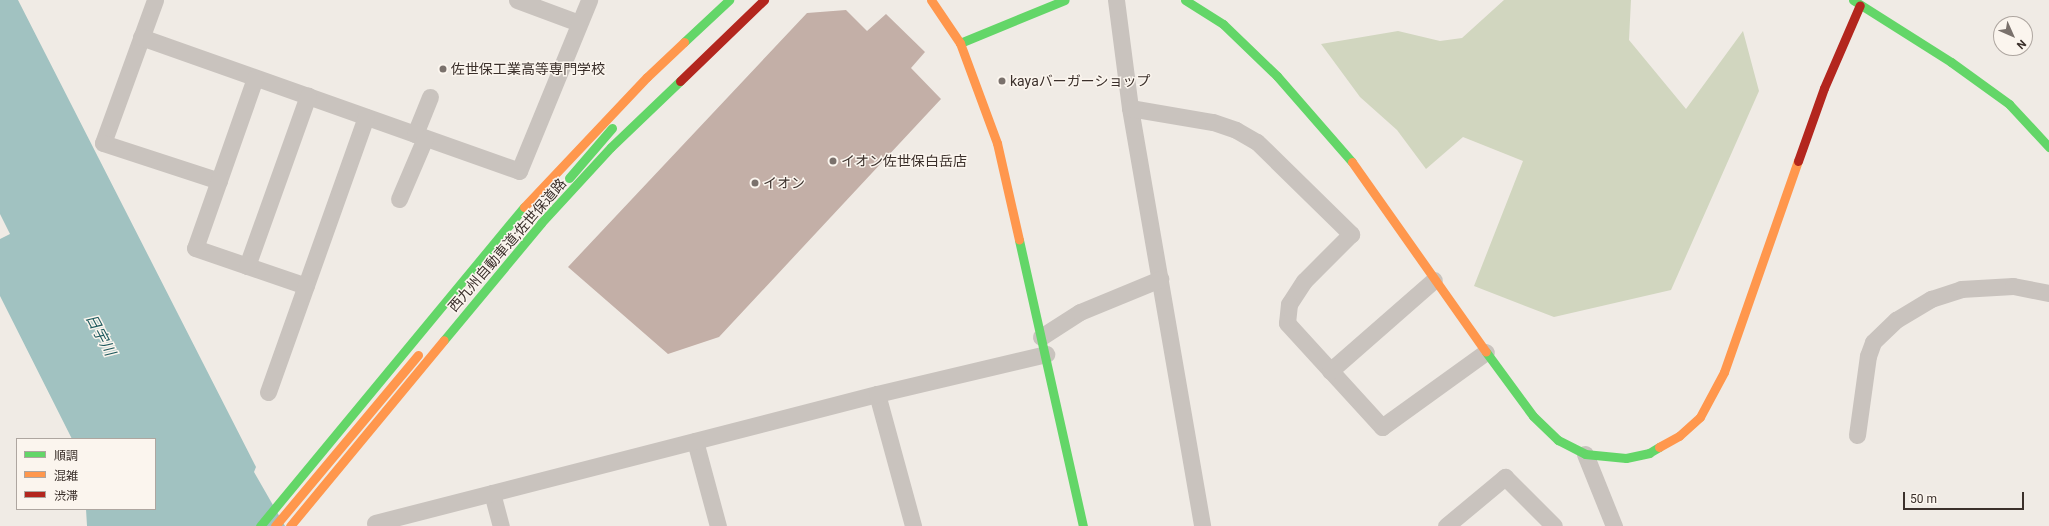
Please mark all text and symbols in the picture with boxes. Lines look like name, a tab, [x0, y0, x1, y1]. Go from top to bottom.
north arrow	[1993, 16, 2033, 56]
text: N	[2014, 37, 2028, 51]
place label: 佐世保工業高等専門学校	[451, 61, 605, 77]
marker: 佐世保工業高等専門学校	[438, 64, 448, 74]
place label: kayaバーガーショップ	[1010, 73, 1151, 89]
marker: kayaバーガーショップ	[997, 76, 1007, 86]
place label: イオン佐世保白岳店	[841, 153, 967, 169]
marker: イオン佐世保白岳店	[828, 156, 838, 166]
street label: 西九州自動車道;佐世保道路	[445, 175, 569, 315]
place label: イオン	[763, 175, 805, 191]
marker: イオン	[750, 178, 760, 188]
water label: 日宇川	[81, 311, 119, 359]
legend	[16, 438, 156, 510]
text: 順調	[54, 449, 78, 463]
text: 混雑	[54, 469, 78, 483]
scale bar	[1905, 484, 2026, 510]
text: 渋滞	[54, 489, 78, 503]
text: 50 m	[1910, 492, 1937, 506]

